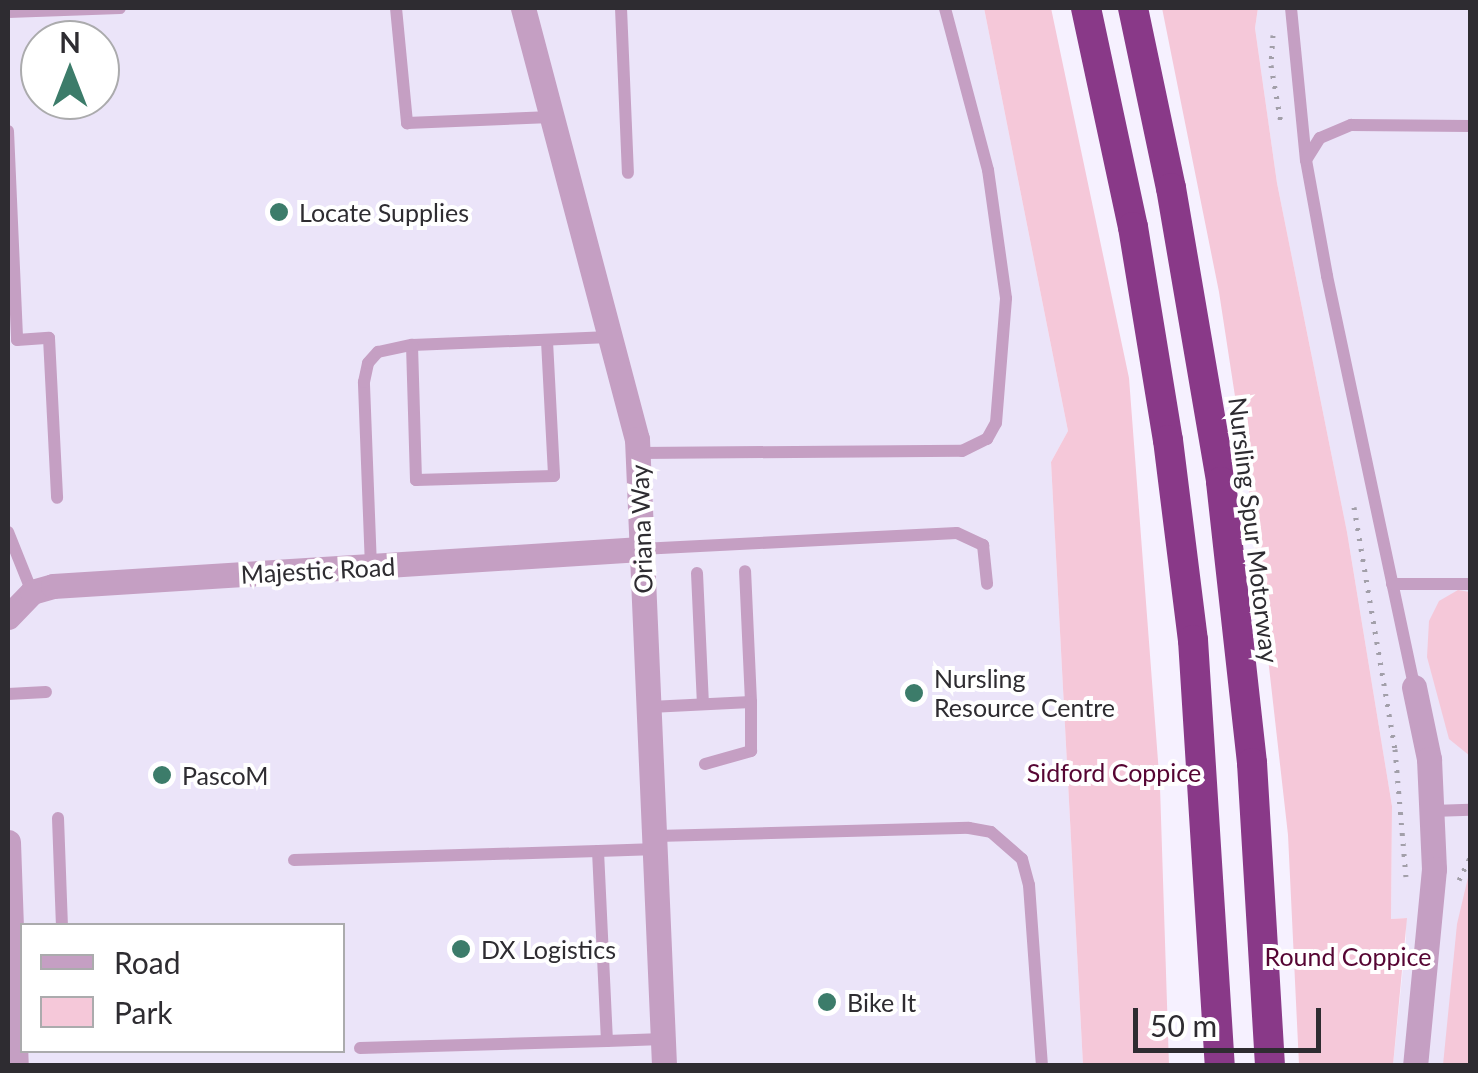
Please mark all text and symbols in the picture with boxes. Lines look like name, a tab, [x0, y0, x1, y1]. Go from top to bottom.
north arrow	[20, 20, 120, 120]
text: N	[59, 25, 81, 59]
place label: Locate Supplies	[299, 197, 469, 227]
marker: Locate Supplies	[268, 201, 290, 223]
street label: Nursling Spur Motorway	[1223, 395, 1285, 665]
street label: Oriana Way	[624, 464, 658, 594]
street label: Majestic Road	[240, 551, 396, 589]
place label: Nursling Resource Centre	[934, 664, 1115, 723]
marker: Nursling Resource Centre	[903, 682, 925, 704]
park label: Sidford Coppice	[1027, 757, 1201, 787]
place label: PascoM	[182, 760, 269, 790]
marker: PascoM	[151, 764, 173, 786]
legend	[20, 923, 345, 1053]
place label: DX Logistics	[481, 934, 616, 964]
marker: DX Logistics	[450, 938, 472, 960]
park label: Round Coppice	[1265, 941, 1431, 971]
text: Road	[114, 944, 181, 980]
place label: Bike It	[847, 987, 916, 1017]
scale bar	[1138, 988, 1326, 1050]
marker: Bike It	[816, 991, 838, 1013]
text: Park	[114, 994, 173, 1030]
text: 50 m	[1150, 1007, 1217, 1043]

